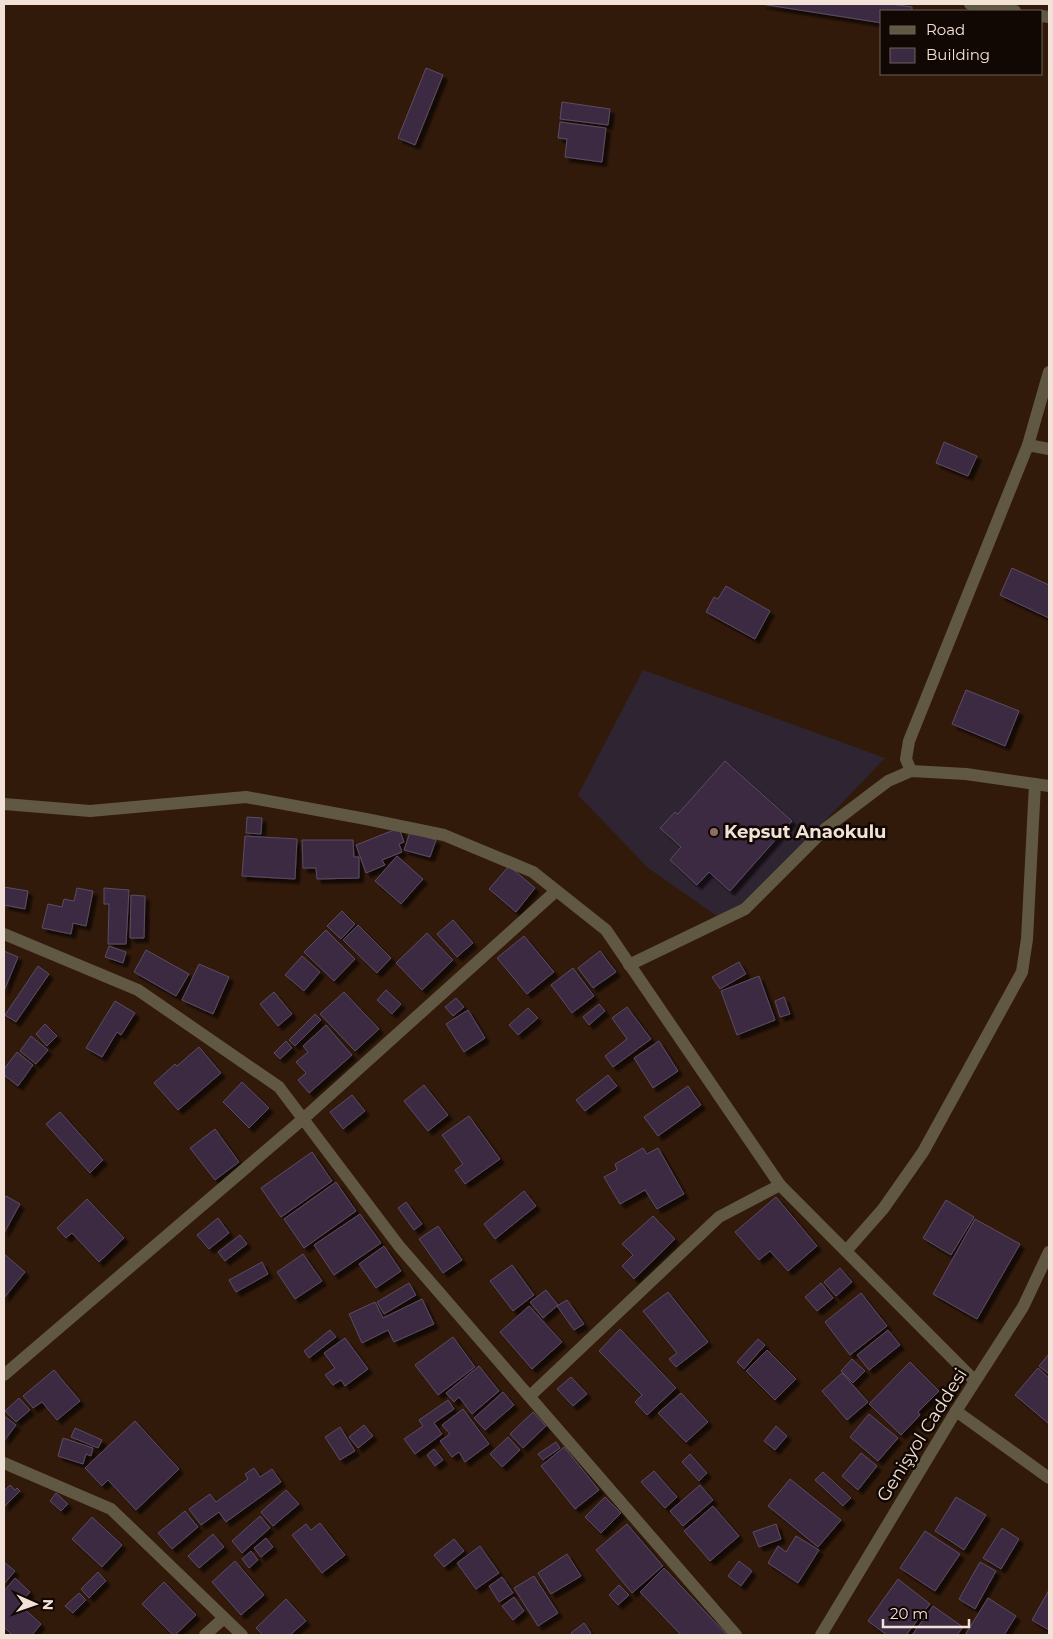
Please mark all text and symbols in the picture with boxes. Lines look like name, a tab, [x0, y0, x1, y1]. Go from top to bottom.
legend	[880, 10, 1043, 75]
text: Road	[926, 20, 965, 39]
text: Building	[926, 45, 990, 64]
place label: Kepsut Anaokulu	[724, 821, 886, 843]
marker: Kepsut Anaokulu	[708, 826, 720, 838]
street label: Genişyol Caddesi	[872, 1364, 972, 1506]
north arrow	[10, 1579, 60, 1629]
scale bar	[883, 1596, 969, 1628]
text: N	[39, 1598, 57, 1610]
text: 20 m	[890, 1604, 928, 1623]

